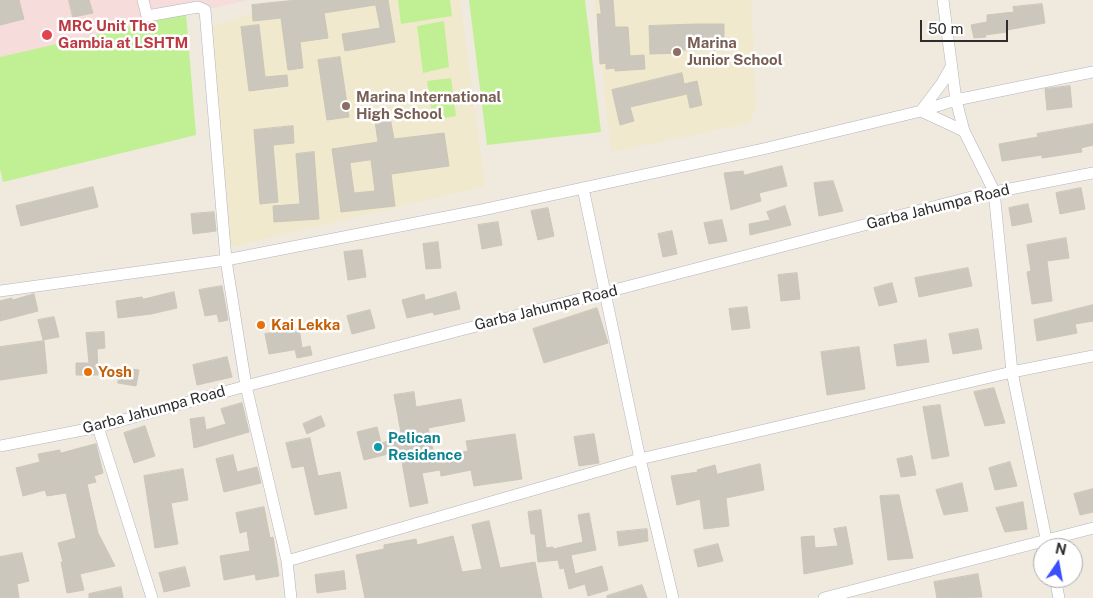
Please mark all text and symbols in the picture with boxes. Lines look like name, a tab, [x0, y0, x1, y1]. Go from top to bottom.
scale bar	[923, 10, 1010, 42]
place label: MRC Unit The Gambia at LSHTM	[58, 17, 188, 52]
text: 50 m	[928, 20, 963, 37]
marker: MRC Unit The Gambia at LSHTM	[40, 28, 54, 42]
place label: Marina Junior School	[687, 34, 783, 69]
marker: Marina Junior School	[671, 46, 683, 58]
place label: Marina International High School	[356, 88, 501, 123]
marker: Marina International High School	[340, 100, 352, 112]
street label: Garba Jahumpa Road	[865, 181, 1011, 233]
street label: Garba Jahumpa Road	[473, 282, 619, 334]
place label: Kai Lekka	[271, 316, 340, 334]
marker: Kai Lekka	[255, 319, 267, 331]
place label: Yosh	[98, 363, 132, 381]
marker: Yosh	[82, 366, 94, 378]
street label: Garba Jahumpa Road	[81, 382, 227, 438]
place label: Pelican Residence	[388, 429, 462, 464]
marker: Pelican Residence	[372, 441, 384, 453]
north arrow	[1033, 538, 1083, 588]
text: N	[1054, 540, 1068, 558]

